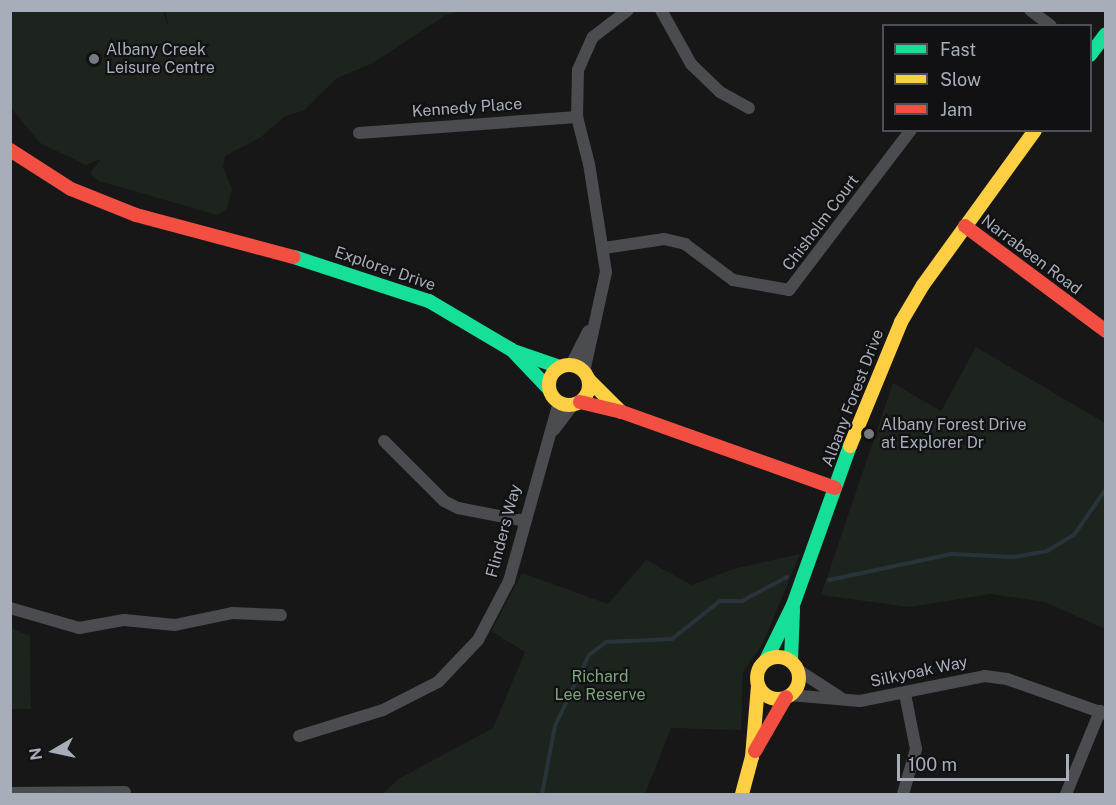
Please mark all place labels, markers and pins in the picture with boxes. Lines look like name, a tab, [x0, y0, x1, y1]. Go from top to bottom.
place label: Albany Creek Leisure Centre	[106, 40, 215, 78]
marker: Albany Creek Leisure Centre	[87, 52, 101, 66]
place label: Albany Forest Drive at Explorer Dr	[881, 415, 1027, 453]
marker: Albany Forest Drive at Explorer Dr	[862, 427, 876, 441]

